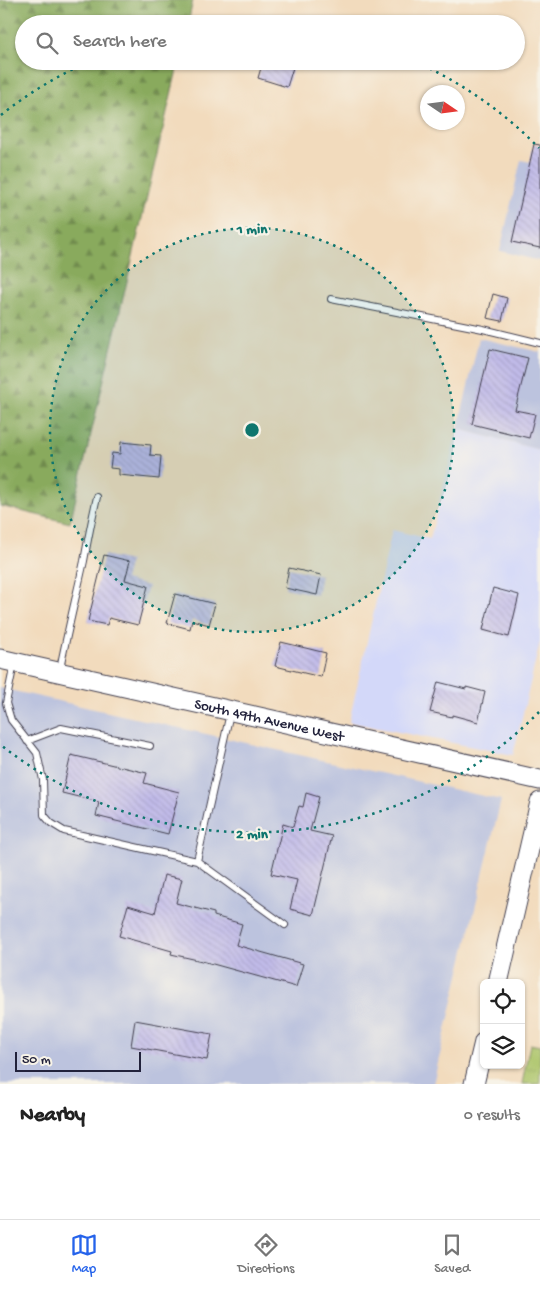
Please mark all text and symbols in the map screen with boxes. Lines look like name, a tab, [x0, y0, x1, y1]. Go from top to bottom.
search box	[15, 15, 525, 70]
icon: search	[33, 29, 61, 57]
text: Search here	[73, 31, 167, 54]
north arrow	[420, 85, 465, 130]
text: 1 min	[236, 221, 268, 239]
centre of rings	[243, 421, 261, 439]
street label: South 49th Avenue West	[192, 696, 347, 747]
text: 2 min	[236, 826, 269, 844]
map controls	[480, 979, 525, 1069]
button: locate	[480, 979, 525, 1024]
button: layers	[480, 1024, 525, 1069]
scale bar	[15, 1049, 141, 1072]
text: 50 m	[22, 1052, 51, 1069]
text: Nearby	[20, 1104, 85, 1129]
text: 0 results	[464, 1107, 520, 1126]
tab: Map	[70, 1231, 98, 1278]
tab: Directions	[238, 1231, 295, 1278]
tab: Saved	[434, 1231, 470, 1278]

